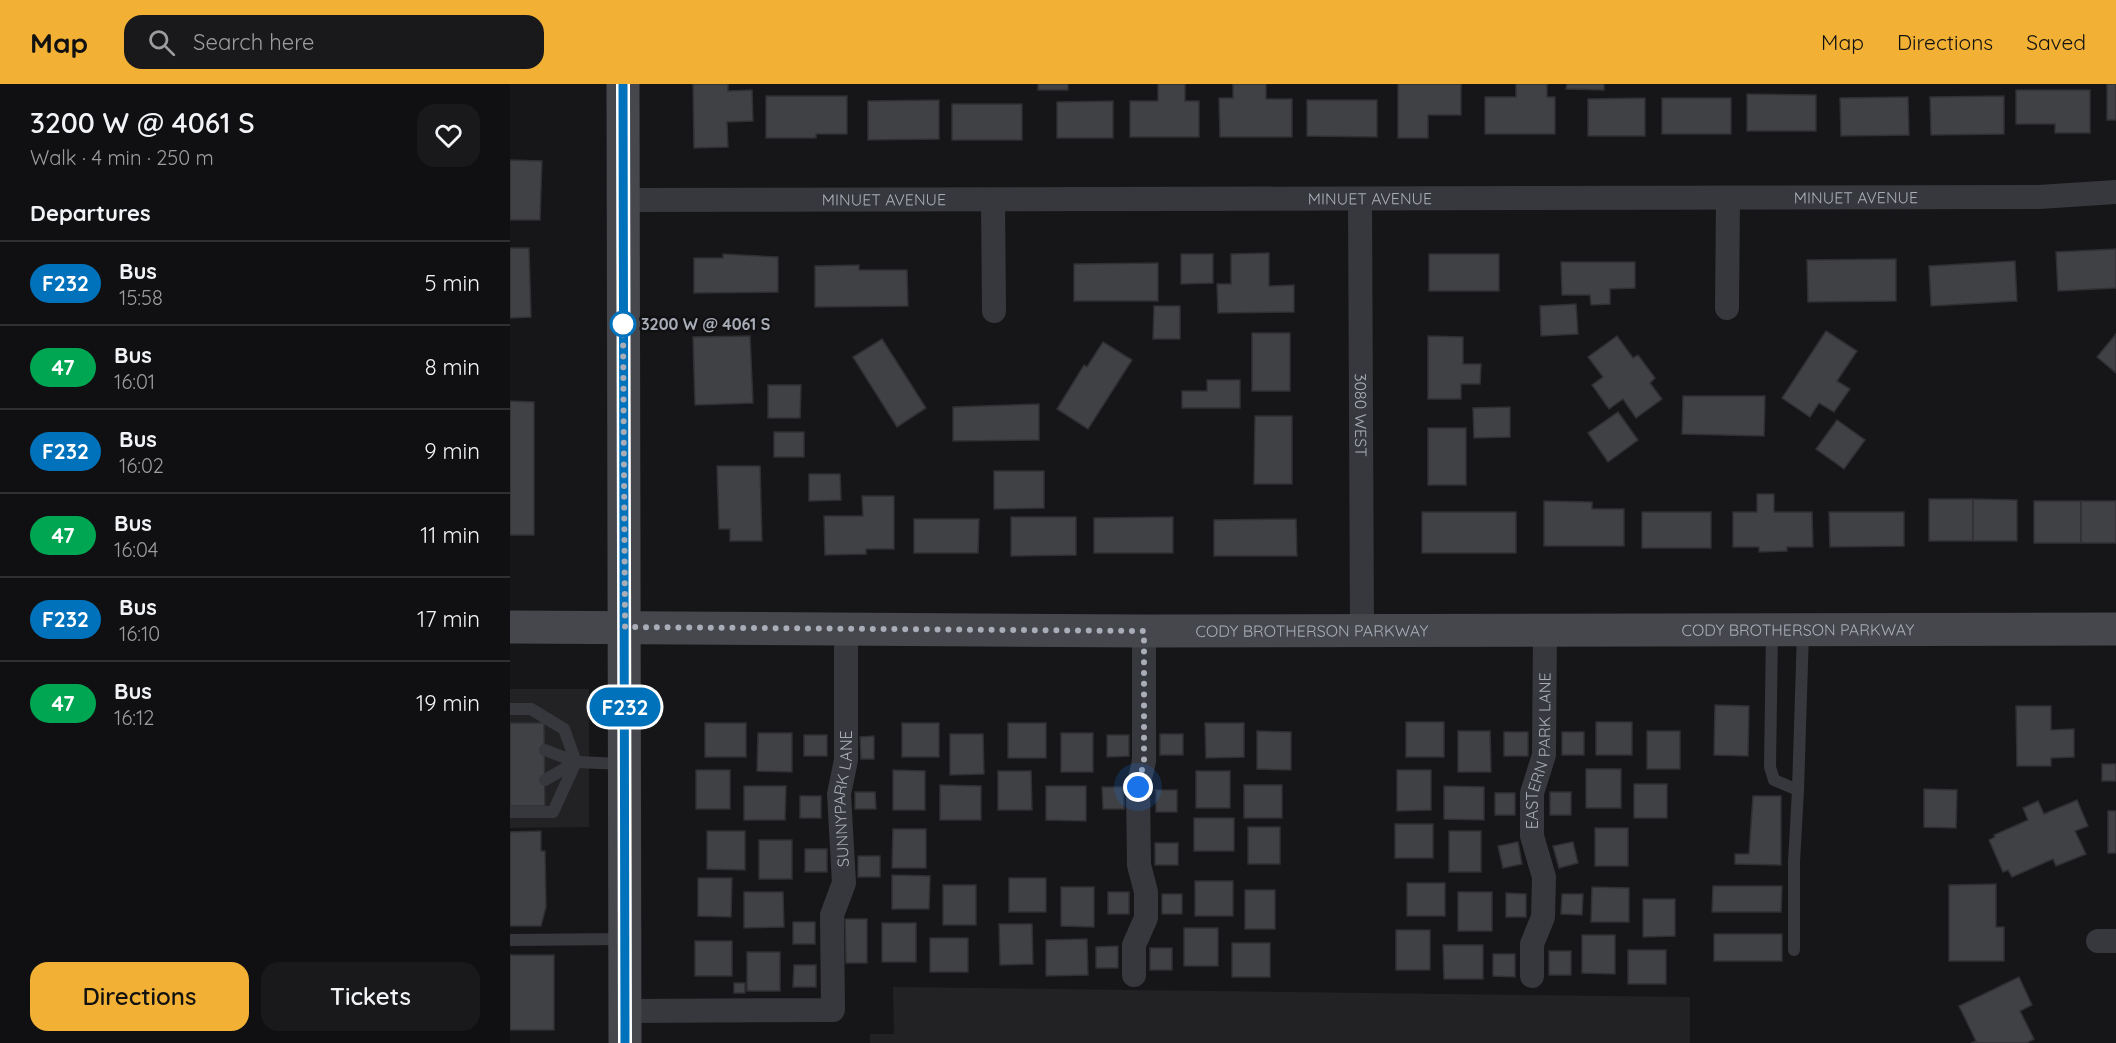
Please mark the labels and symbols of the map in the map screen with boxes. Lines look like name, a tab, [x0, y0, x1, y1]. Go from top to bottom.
street label: MINUET AVENUE	[1794, 187, 1918, 208]
street label: MINUET AVENUE	[1308, 188, 1432, 209]
street label: MINUET AVENUE	[822, 189, 946, 210]
marker: 3200 W @ 4061 S	[610, 311, 636, 337]
place label: 3200 W @ 4061 S	[641, 314, 770, 334]
street label: 3080 WEST	[1351, 373, 1371, 457]
street label: CODY BROTHERSON PARKWAY	[1682, 619, 1914, 640]
street label: CODY BROTHERSON PARKWAY	[1196, 620, 1428, 641]
street label: EASTERN PARK LANE	[1522, 672, 1555, 829]
line badge: F232	[583, 688, 667, 726]
street label: SUNNYPARK LANE	[829, 730, 856, 868]
your location	[1123, 772, 1153, 802]

